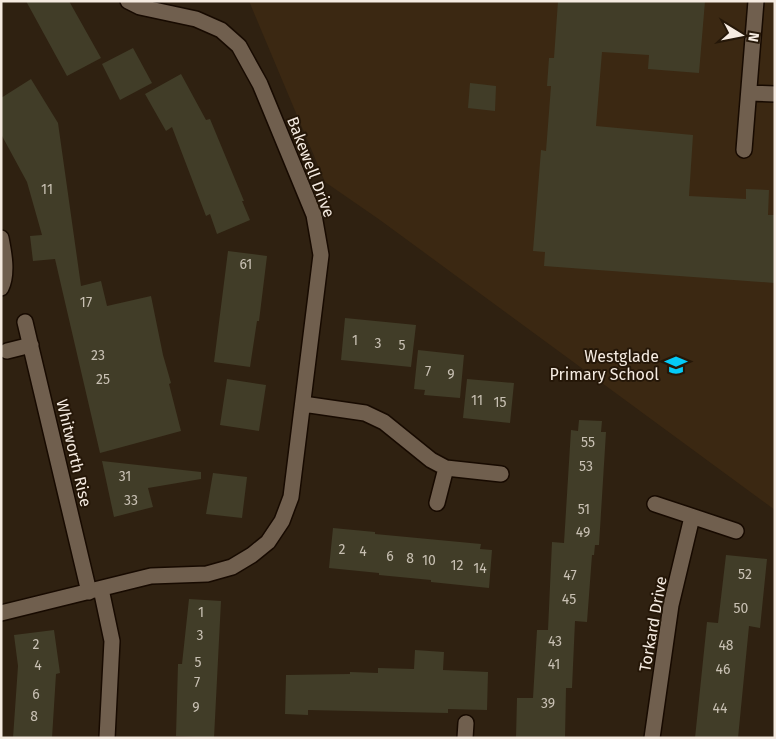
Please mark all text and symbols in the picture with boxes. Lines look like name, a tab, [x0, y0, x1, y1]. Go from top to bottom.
north arrow	[716, 10, 766, 60]
text: N	[744, 31, 762, 43]
street label: Bakewell Drive	[283, 114, 339, 220]
house number: 11	[41, 181, 53, 198]
house number: 61	[240, 256, 252, 273]
house number: 17	[80, 294, 92, 311]
house number: 1	[352, 332, 358, 349]
house number: 3	[375, 335, 382, 352]
house number: 5	[398, 337, 406, 354]
house number: 23	[91, 347, 105, 364]
place label: Westglade Primary School	[550, 347, 659, 384]
school or university icon: Westglade Primary School	[663, 352, 689, 378]
house number: 7	[425, 363, 431, 380]
house number: 9	[447, 366, 455, 383]
house number: 25	[96, 371, 110, 388]
house number: 11	[471, 392, 483, 409]
house number: 15	[493, 394, 507, 411]
street label: Whitworth Rise	[52, 397, 96, 509]
house number: 55	[581, 434, 595, 451]
house number: 53	[579, 458, 593, 475]
house number: 31	[119, 468, 131, 485]
house number: 33	[124, 492, 138, 509]
house number: 51	[578, 501, 590, 518]
house number: 49	[576, 524, 590, 541]
house number: 2	[339, 541, 346, 558]
house number: 4	[359, 543, 367, 560]
house number: 6	[386, 548, 394, 565]
house number: 8	[406, 550, 414, 567]
house number: 10	[422, 552, 436, 569]
house number: 12	[451, 557, 464, 574]
house number: 14	[473, 560, 487, 577]
house number: 52	[738, 566, 752, 583]
house number: 47	[563, 567, 577, 584]
street label: Torkard Drive	[635, 575, 671, 673]
house number: 45	[562, 591, 576, 608]
house number: 50	[734, 600, 749, 617]
house number: 1	[198, 604, 204, 621]
house number: 3	[197, 627, 204, 644]
house number: 43	[548, 633, 562, 650]
house number: 2	[33, 636, 40, 653]
house number: 48	[718, 637, 734, 654]
house number: 5	[194, 654, 202, 671]
house number: 41	[548, 656, 560, 673]
house number: 4	[34, 657, 42, 674]
house number: 46	[716, 661, 730, 678]
house number: 7	[194, 674, 200, 691]
house number: 6	[32, 686, 40, 703]
house number: 39	[541, 695, 555, 712]
house number: 9	[192, 699, 200, 716]
house number: 44	[713, 700, 728, 717]
house number: 8	[30, 708, 38, 725]

